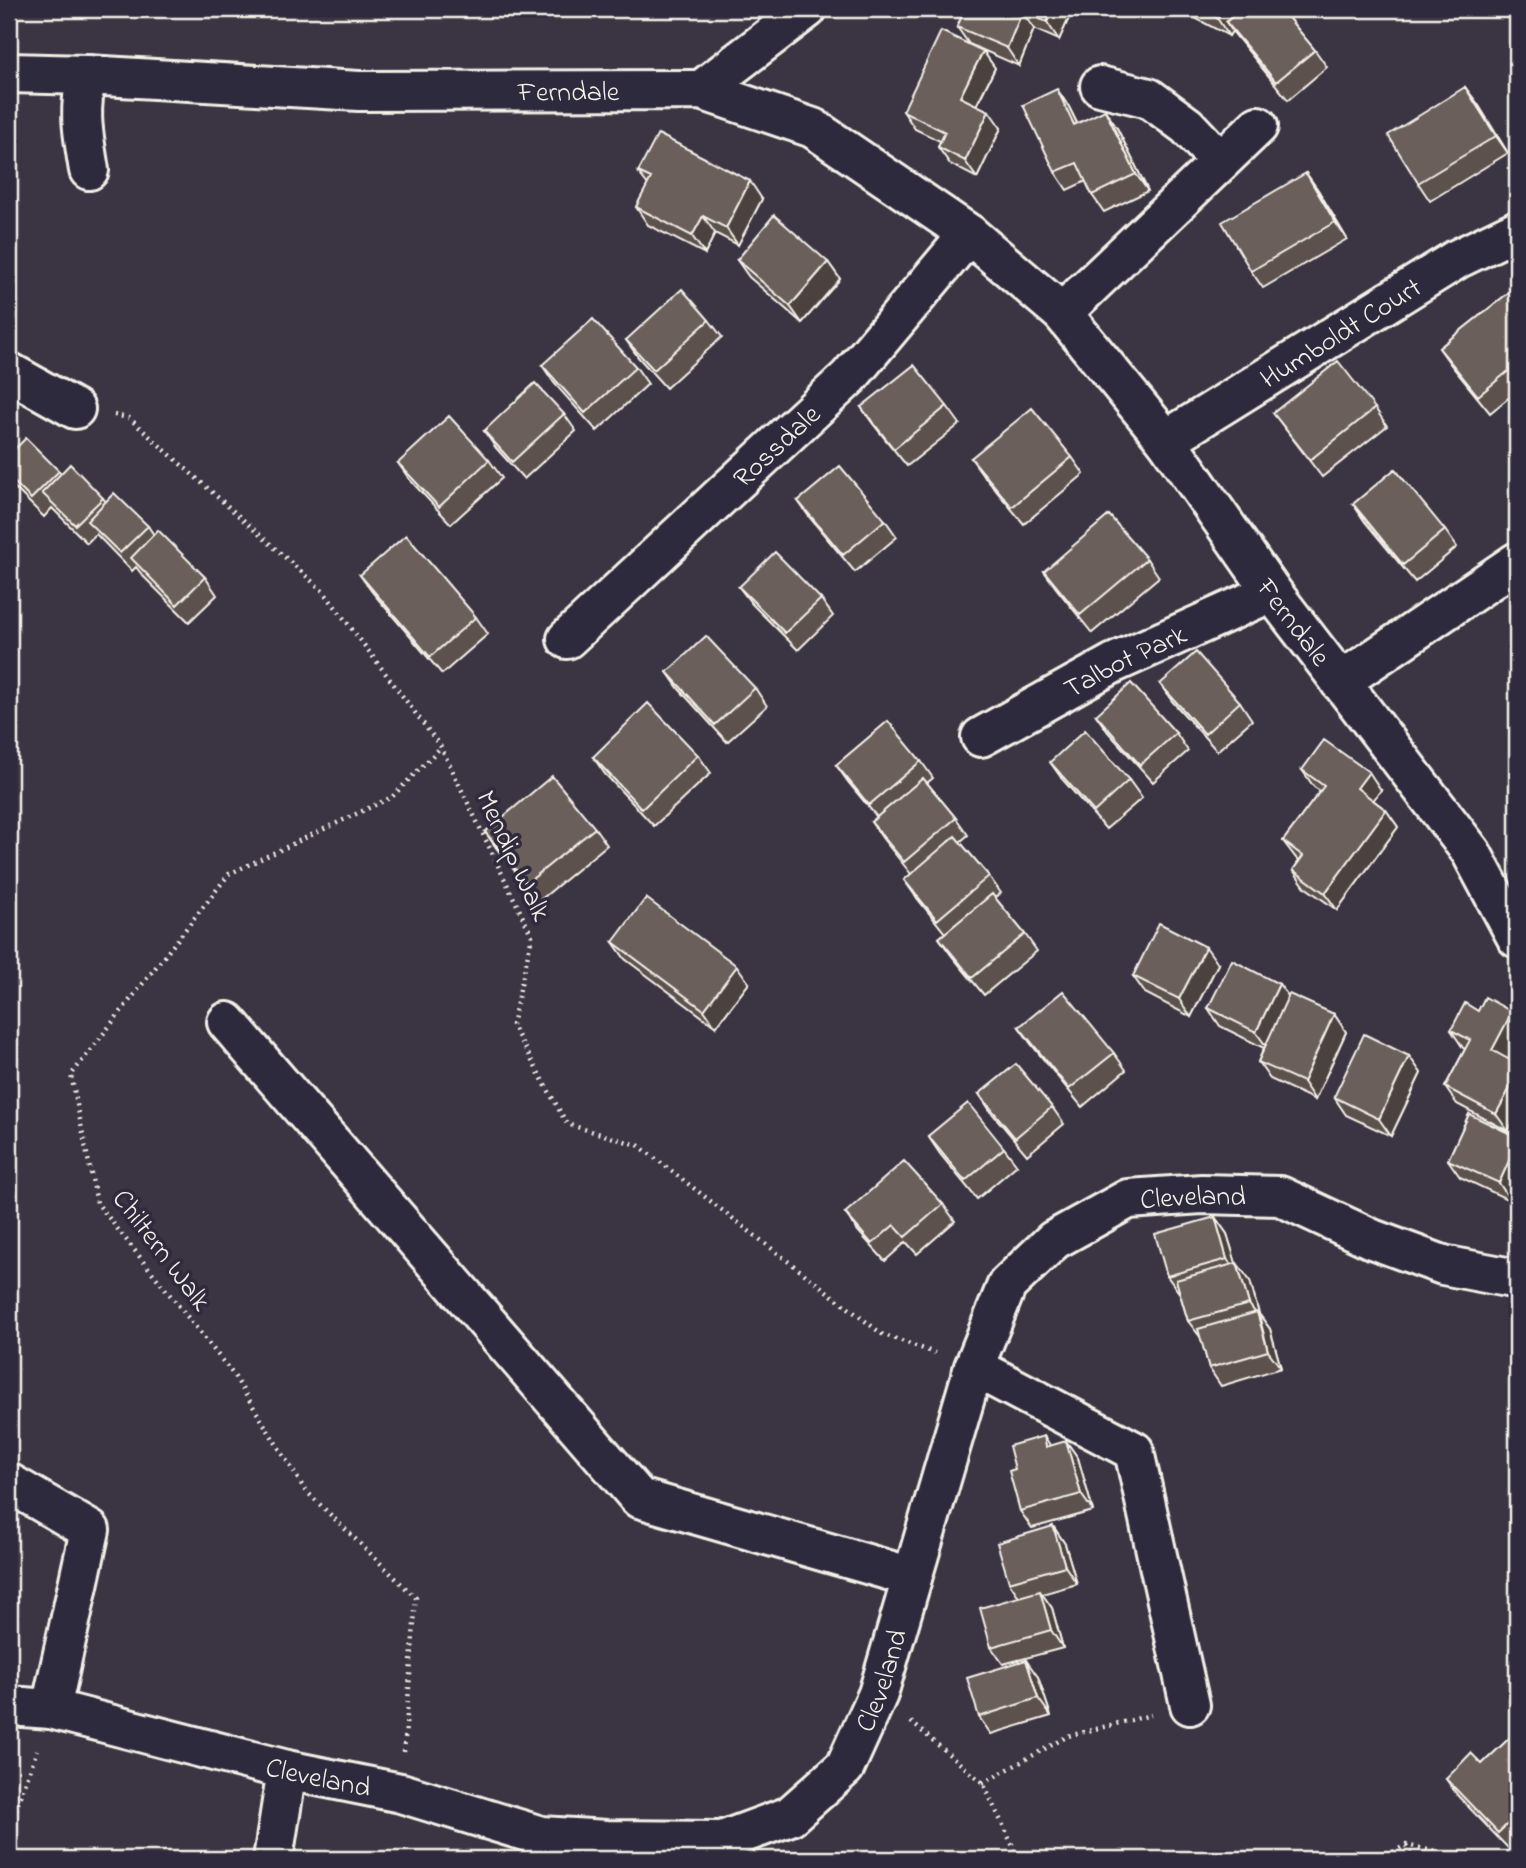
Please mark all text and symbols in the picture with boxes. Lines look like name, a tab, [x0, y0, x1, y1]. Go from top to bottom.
street label: Ferndale	[517, 73, 620, 115]
street label: Humboldt Court	[1253, 269, 1431, 401]
street label: Rossdale	[725, 396, 832, 499]
street label: Ferndale	[1244, 570, 1339, 677]
street label: Talbot Park	[1057, 616, 1195, 711]
street label: Mendip Walk	[464, 784, 560, 929]
street label: Cleveland	[1139, 1177, 1247, 1222]
street label: Chiltern Walk	[101, 1181, 220, 1321]
street label: Cleveland	[846, 1625, 920, 1740]
street label: Cleveland	[261, 1748, 374, 1810]

